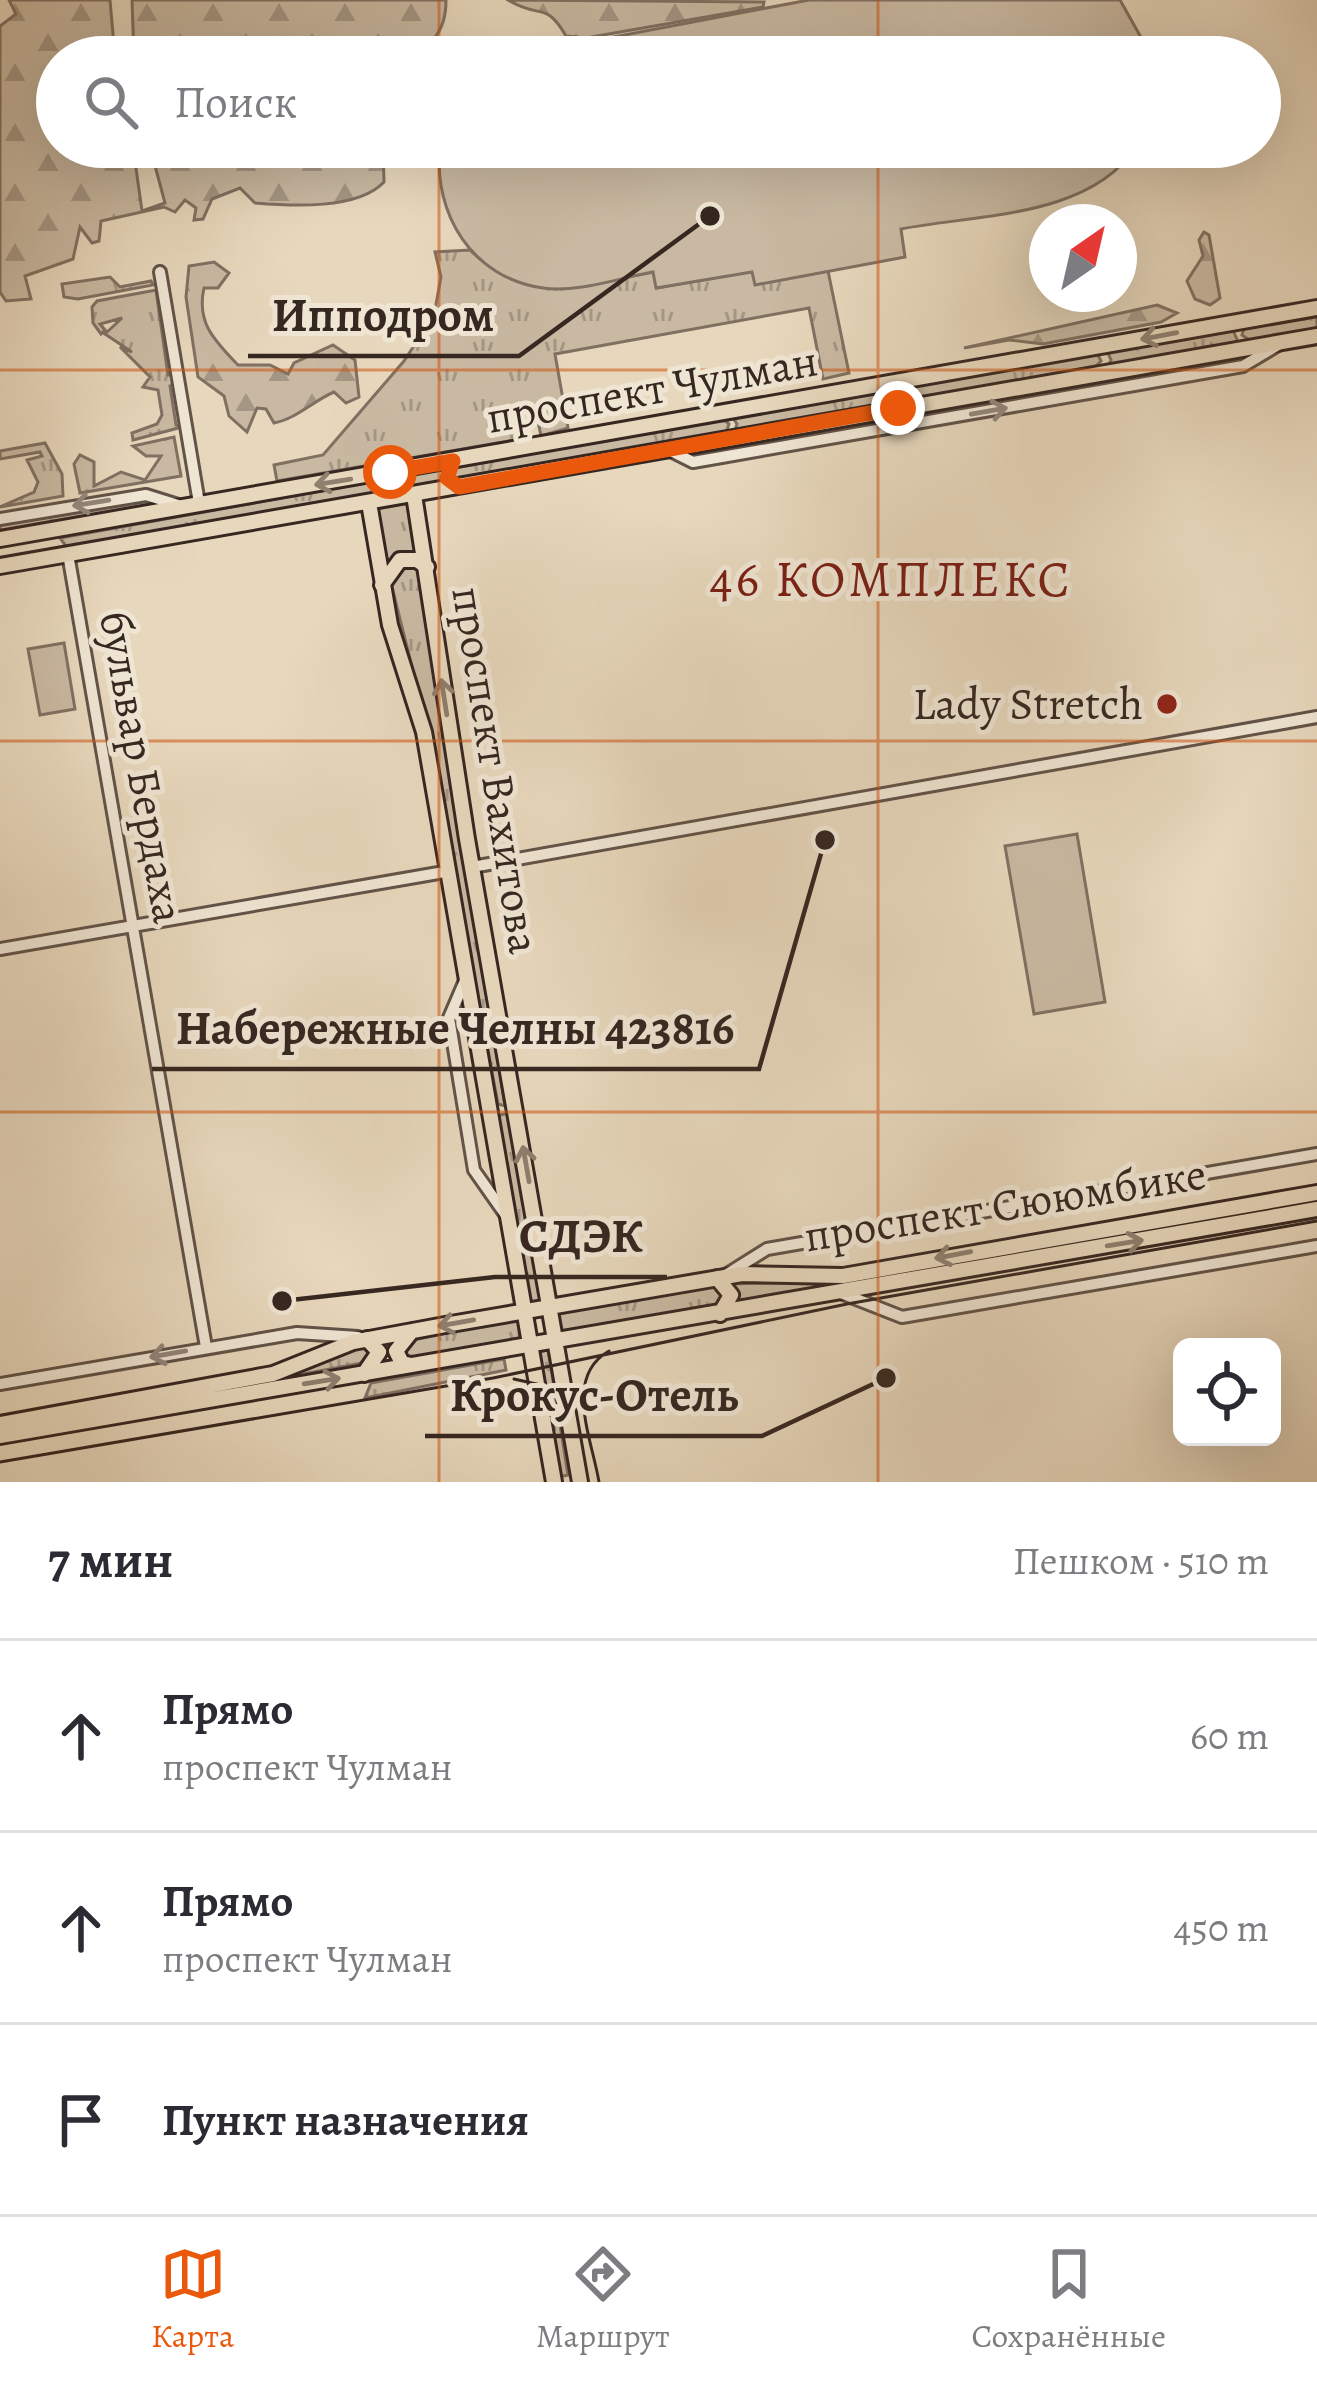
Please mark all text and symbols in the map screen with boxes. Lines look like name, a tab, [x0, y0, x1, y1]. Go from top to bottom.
search box	[36, 36, 1281, 168]
icon: search	[78, 69, 144, 135]
text: Поиск	[174, 71, 297, 133]
north arrow	[1029, 204, 1137, 312]
callout: Ипподром	[248, 272, 519, 356]
text: Ипподром	[272, 282, 494, 348]
one-way arrow	[1140, 326, 1179, 349]
street label: проспект Чулман	[482, 329, 822, 449]
route end	[871, 381, 925, 435]
one-way arrow	[968, 399, 1007, 421]
route start	[363, 445, 417, 499]
one-way arrow	[315, 471, 354, 494]
one-way arrow	[73, 493, 112, 516]
district label: 46 КОМПЛЕКС	[710, 544, 1072, 614]
street label: проспект Вахитова	[436, 582, 556, 958]
street label: бульвар Бердаха	[84, 606, 200, 928]
place label: Lady Stretch	[912, 673, 1143, 735]
one-way arrow	[432, 678, 455, 717]
marker: Lady Stretch	[1154, 691, 1180, 717]
callout: Набережные Челны 423816	[152, 985, 759, 1069]
text: Набережные Челны 423816	[176, 995, 734, 1061]
street label: проспект Сююмбике	[800, 1143, 1210, 1267]
one-way arrow	[514, 1145, 536, 1184]
callout: СДЭК	[495, 1193, 667, 1277]
text: СДЭК	[519, 1203, 643, 1269]
one-way arrow	[1104, 1230, 1143, 1253]
one-way arrow	[935, 1245, 974, 1267]
one-way arrow	[437, 1313, 476, 1336]
map controls	[1173, 1338, 1281, 1446]
button: locate	[1173, 1338, 1281, 1446]
one-way arrow	[149, 1344, 188, 1366]
callout: Крокус-Отель	[425, 1352, 762, 1436]
text: Крокус-Отель	[450, 1362, 738, 1428]
one-way arrow	[302, 1368, 341, 1391]
text: 7 мин	[48, 1525, 173, 1595]
text: Пешком · 510 m	[1013, 1534, 1269, 1587]
text: Прямо	[162, 1678, 293, 1740]
icon: ahead	[48, 1703, 114, 1769]
text: 60 m	[1190, 1709, 1269, 1762]
text: проспект Чулман	[162, 1740, 453, 1793]
text: Прямо	[162, 1870, 293, 1932]
icon: ahead	[48, 1895, 114, 1961]
text: 450 m	[1174, 1901, 1269, 1954]
text: проспект Чулман	[162, 1932, 453, 1985]
icon: arrive	[48, 2087, 114, 2153]
text: Пункт назначения	[162, 2089, 529, 2151]
tab: Карта	[151, 2241, 234, 2358]
tab: Маршрут	[536, 2241, 670, 2358]
tab: Сохранённые	[971, 2241, 1166, 2358]

